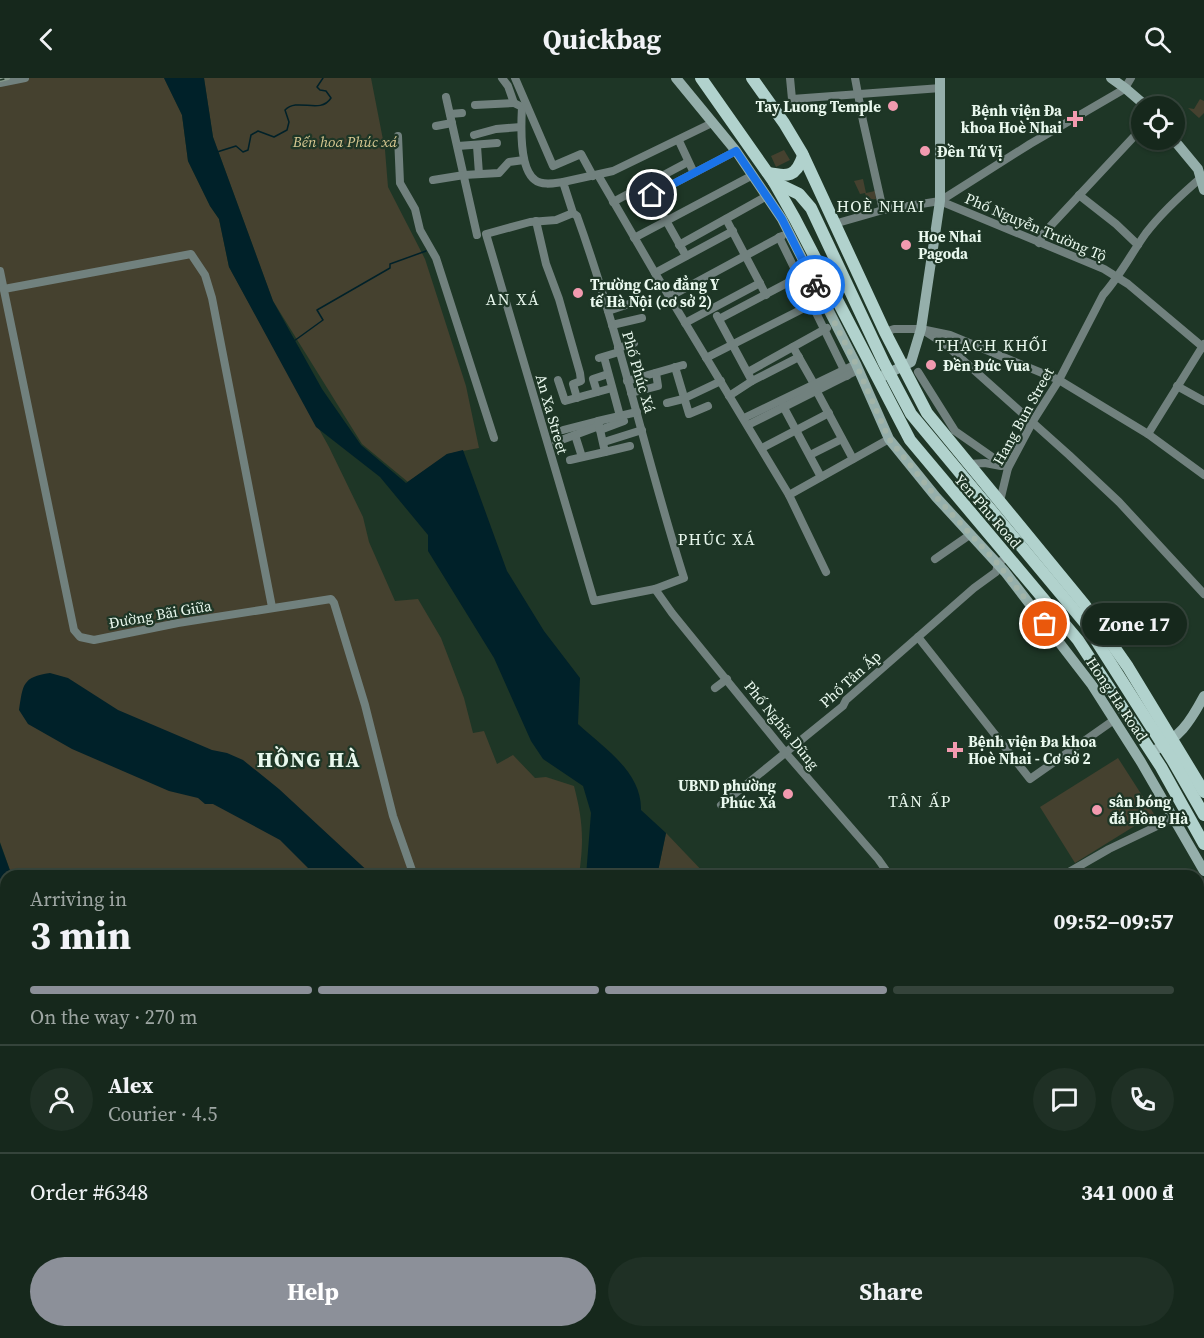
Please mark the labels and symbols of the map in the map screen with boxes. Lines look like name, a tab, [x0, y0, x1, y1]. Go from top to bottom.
place label: Tay Luong Temple	[756, 96, 881, 117]
marker: Tay Luong Temple	[886, 99, 900, 113]
place label: Bệnh viện Đa khoa Hoè Nhai	[961, 100, 1063, 138]
marker: Bệnh viện Đa khoa Hoè Nhai	[1066, 110, 1084, 128]
park label: Bến hoa Phúc xá	[292, 131, 397, 152]
place label: Đền Tứ Vị	[937, 141, 1003, 162]
marker: Đền Tứ Vị	[918, 144, 932, 158]
pin	[626, 169, 677, 220]
street label: Phố Nguyễn Trường Tộ	[962, 188, 1110, 266]
district label: HOÈ NHAI	[836, 195, 926, 217]
place label: Hoe Nhai Pagoda	[918, 226, 982, 264]
marker: Hoe Nhai Pagoda	[899, 238, 913, 252]
courier	[785, 255, 845, 315]
place label: Trường Cao đẳng Y tế Hà Nội (cơ sở 2)	[590, 274, 720, 312]
marker: Trường Cao đẳng Y tế Hà Nội (cơ sở 2)	[571, 286, 585, 300]
district label: AN XÁ	[486, 288, 540, 310]
street label: Phố Phúc Xá	[617, 329, 661, 416]
district label: THẠCH KHỐI	[935, 334, 1049, 356]
place label: Đền Đức Vua	[943, 355, 1031, 376]
marker: Đền Đức Vua	[924, 358, 938, 372]
street label: Hang Bun Street	[987, 363, 1059, 469]
street label: An Xa Street	[531, 372, 573, 457]
street label: Yen Phu Road	[950, 469, 1027, 553]
district label: PHÚC XÁ	[678, 528, 756, 550]
street label: Đường Bãi Giữa	[107, 595, 213, 633]
pin	[1019, 598, 1070, 649]
callout: Zone 17	[1081, 603, 1186, 645]
street label: Phố Tân Ấp	[815, 646, 885, 712]
street label: Hong Ha Road	[1081, 653, 1153, 745]
street label: Phố Nghĩa Dũng	[740, 676, 825, 774]
place label: Bệnh viện Đa khoa Hoè Nhai - Cơ sở 2	[968, 731, 1097, 769]
marker: Bệnh viện Đa khoa Hoè Nhai - Cơ sở 2	[946, 741, 964, 759]
district label: HỒNG HÀ	[257, 745, 361, 774]
place label: UBND phường Phúc Xá	[678, 775, 777, 813]
marker: UBND phường Phúc Xá	[781, 787, 795, 801]
district label: TÂN ẤP	[888, 790, 952, 812]
place label: sân bóng đá Hồng Hà	[1109, 791, 1189, 829]
marker: sân bóng đá Hồng Hà	[1090, 803, 1104, 817]

